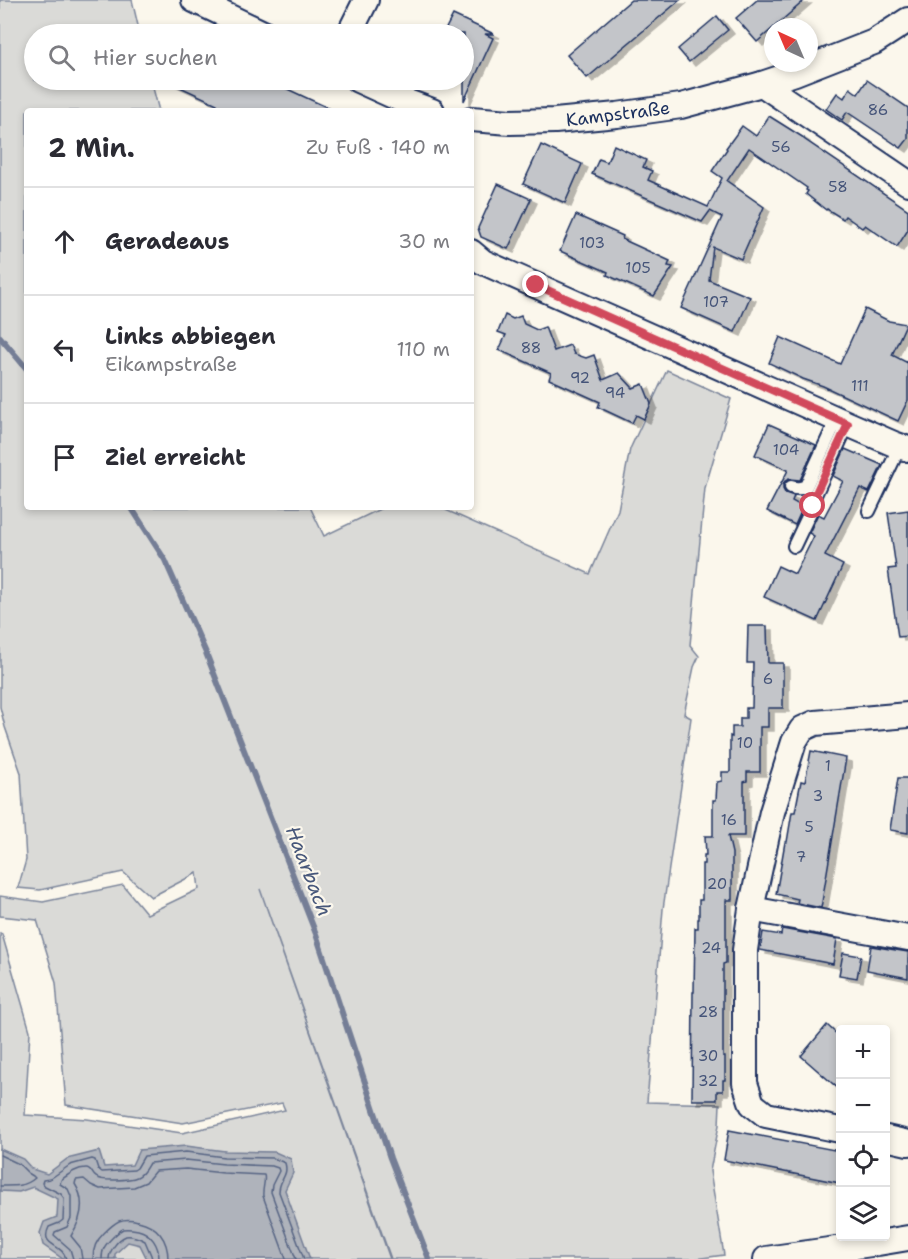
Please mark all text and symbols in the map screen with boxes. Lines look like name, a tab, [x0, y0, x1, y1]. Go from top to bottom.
north arrow	[764, 18, 818, 72]
search box	[24, 24, 474, 90]
icon: search	[45, 41, 78, 74]
text: Hier suchen	[93, 43, 218, 72]
street label: Kampstraße	[565, 96, 671, 132]
house number: 86	[868, 100, 888, 120]
text: 2 Min.	[48, 130, 135, 165]
text: Zu Fuß · 140 m	[306, 134, 450, 160]
house number: 56	[771, 137, 791, 157]
house number: 58	[828, 177, 848, 197]
icon: ahead	[48, 225, 81, 258]
text: Geradeaus	[105, 227, 229, 256]
text: 30 m	[398, 228, 450, 254]
house number: 103	[579, 233, 605, 253]
house number: 105	[625, 258, 651, 278]
route end	[522, 271, 548, 297]
house number: 107	[703, 292, 729, 312]
text: Links abbiegen	[105, 322, 276, 351]
icon: left	[48, 333, 81, 366]
text: 110 m	[396, 336, 450, 362]
house number: 88	[521, 338, 541, 358]
text: Eikampstraße	[105, 351, 237, 377]
house number: 92	[570, 368, 590, 388]
house number: 111	[851, 376, 869, 396]
house number: 94	[605, 383, 625, 403]
house number: 104	[773, 440, 799, 460]
icon: arrive	[48, 441, 81, 474]
text: Ziel erreicht	[105, 443, 246, 472]
route start	[799, 492, 825, 518]
house number: 6	[763, 669, 773, 689]
house number: 10	[737, 733, 753, 753]
house number: 1	[825, 756, 831, 776]
house number: 3	[813, 786, 823, 806]
house number: 16	[721, 810, 737, 830]
house number: 5	[804, 817, 814, 837]
water label: Haarbach	[280, 822, 338, 920]
house number: 7	[796, 847, 806, 867]
house number: 20	[707, 874, 727, 894]
house number: 24	[701, 938, 721, 958]
house number: 28	[698, 1002, 718, 1022]
map controls	[836, 1025, 890, 1241]
button: +	[836, 1025, 890, 1079]
house number: 30	[698, 1046, 718, 1066]
house number: 32	[698, 1071, 718, 1091]
button: −	[836, 1079, 890, 1133]
button: locate	[836, 1133, 890, 1187]
button: layers	[836, 1187, 890, 1241]

